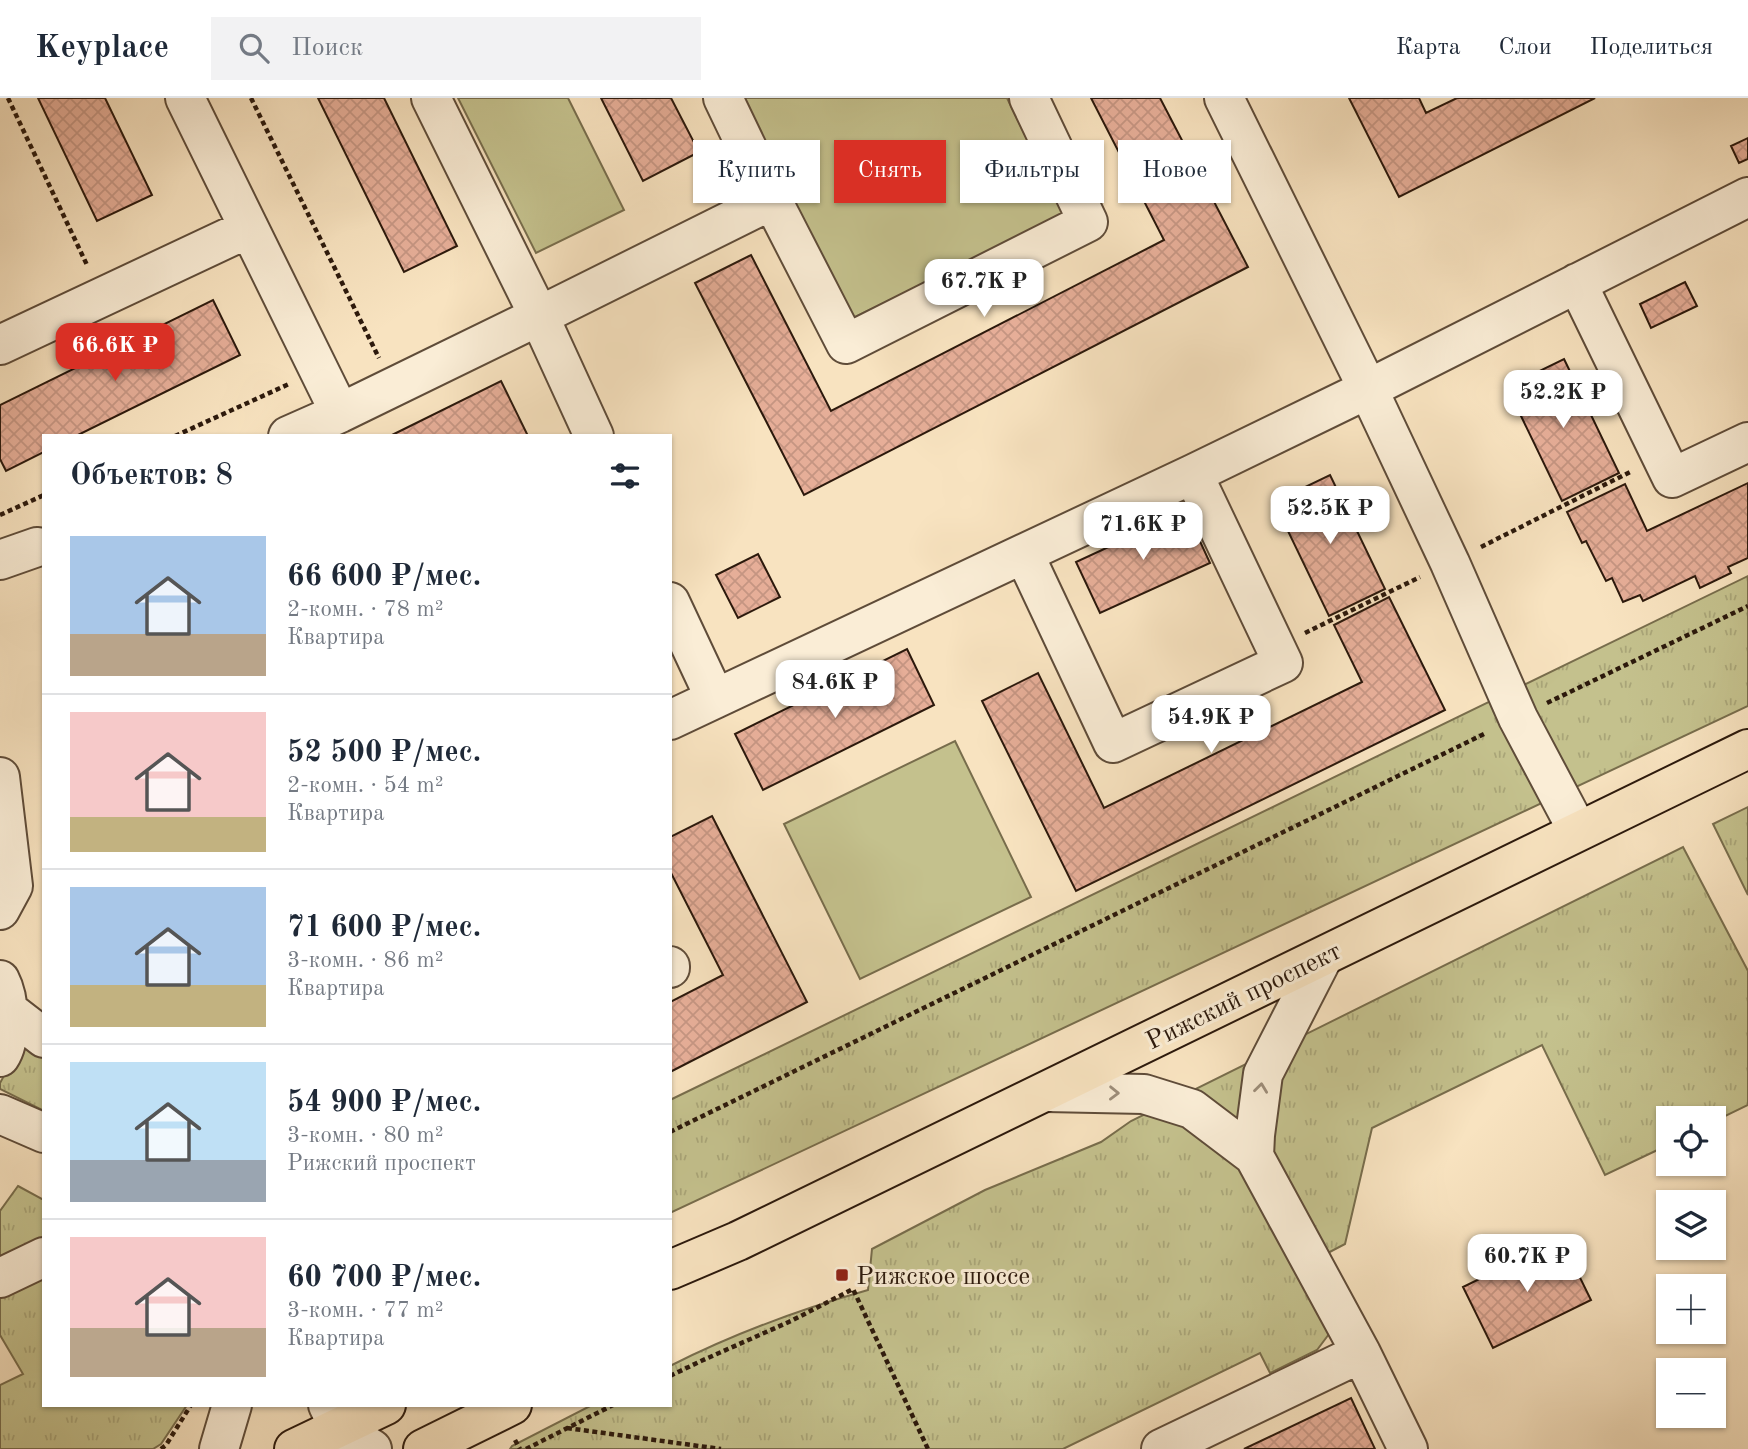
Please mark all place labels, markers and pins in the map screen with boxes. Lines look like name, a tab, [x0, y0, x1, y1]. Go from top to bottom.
pin: 67.7K ₽	[919, 260, 1049, 319]
pin: 66.6K ₽	[50, 324, 180, 383]
pin: 52.2K ₽	[1498, 370, 1628, 430]
pin: 52.5K ₽	[1265, 486, 1395, 546]
pin: 71.6K ₽	[1078, 503, 1208, 562]
pin: 84.6K ₽	[770, 660, 900, 720]
pin: 54.9K ₽	[1146, 696, 1276, 755]
pin: 60.7K ₽	[1462, 1234, 1592, 1294]
place label: Рижское шоссе	[856, 1264, 1030, 1290]
marker: Рижское шоссе	[834, 1267, 850, 1283]

